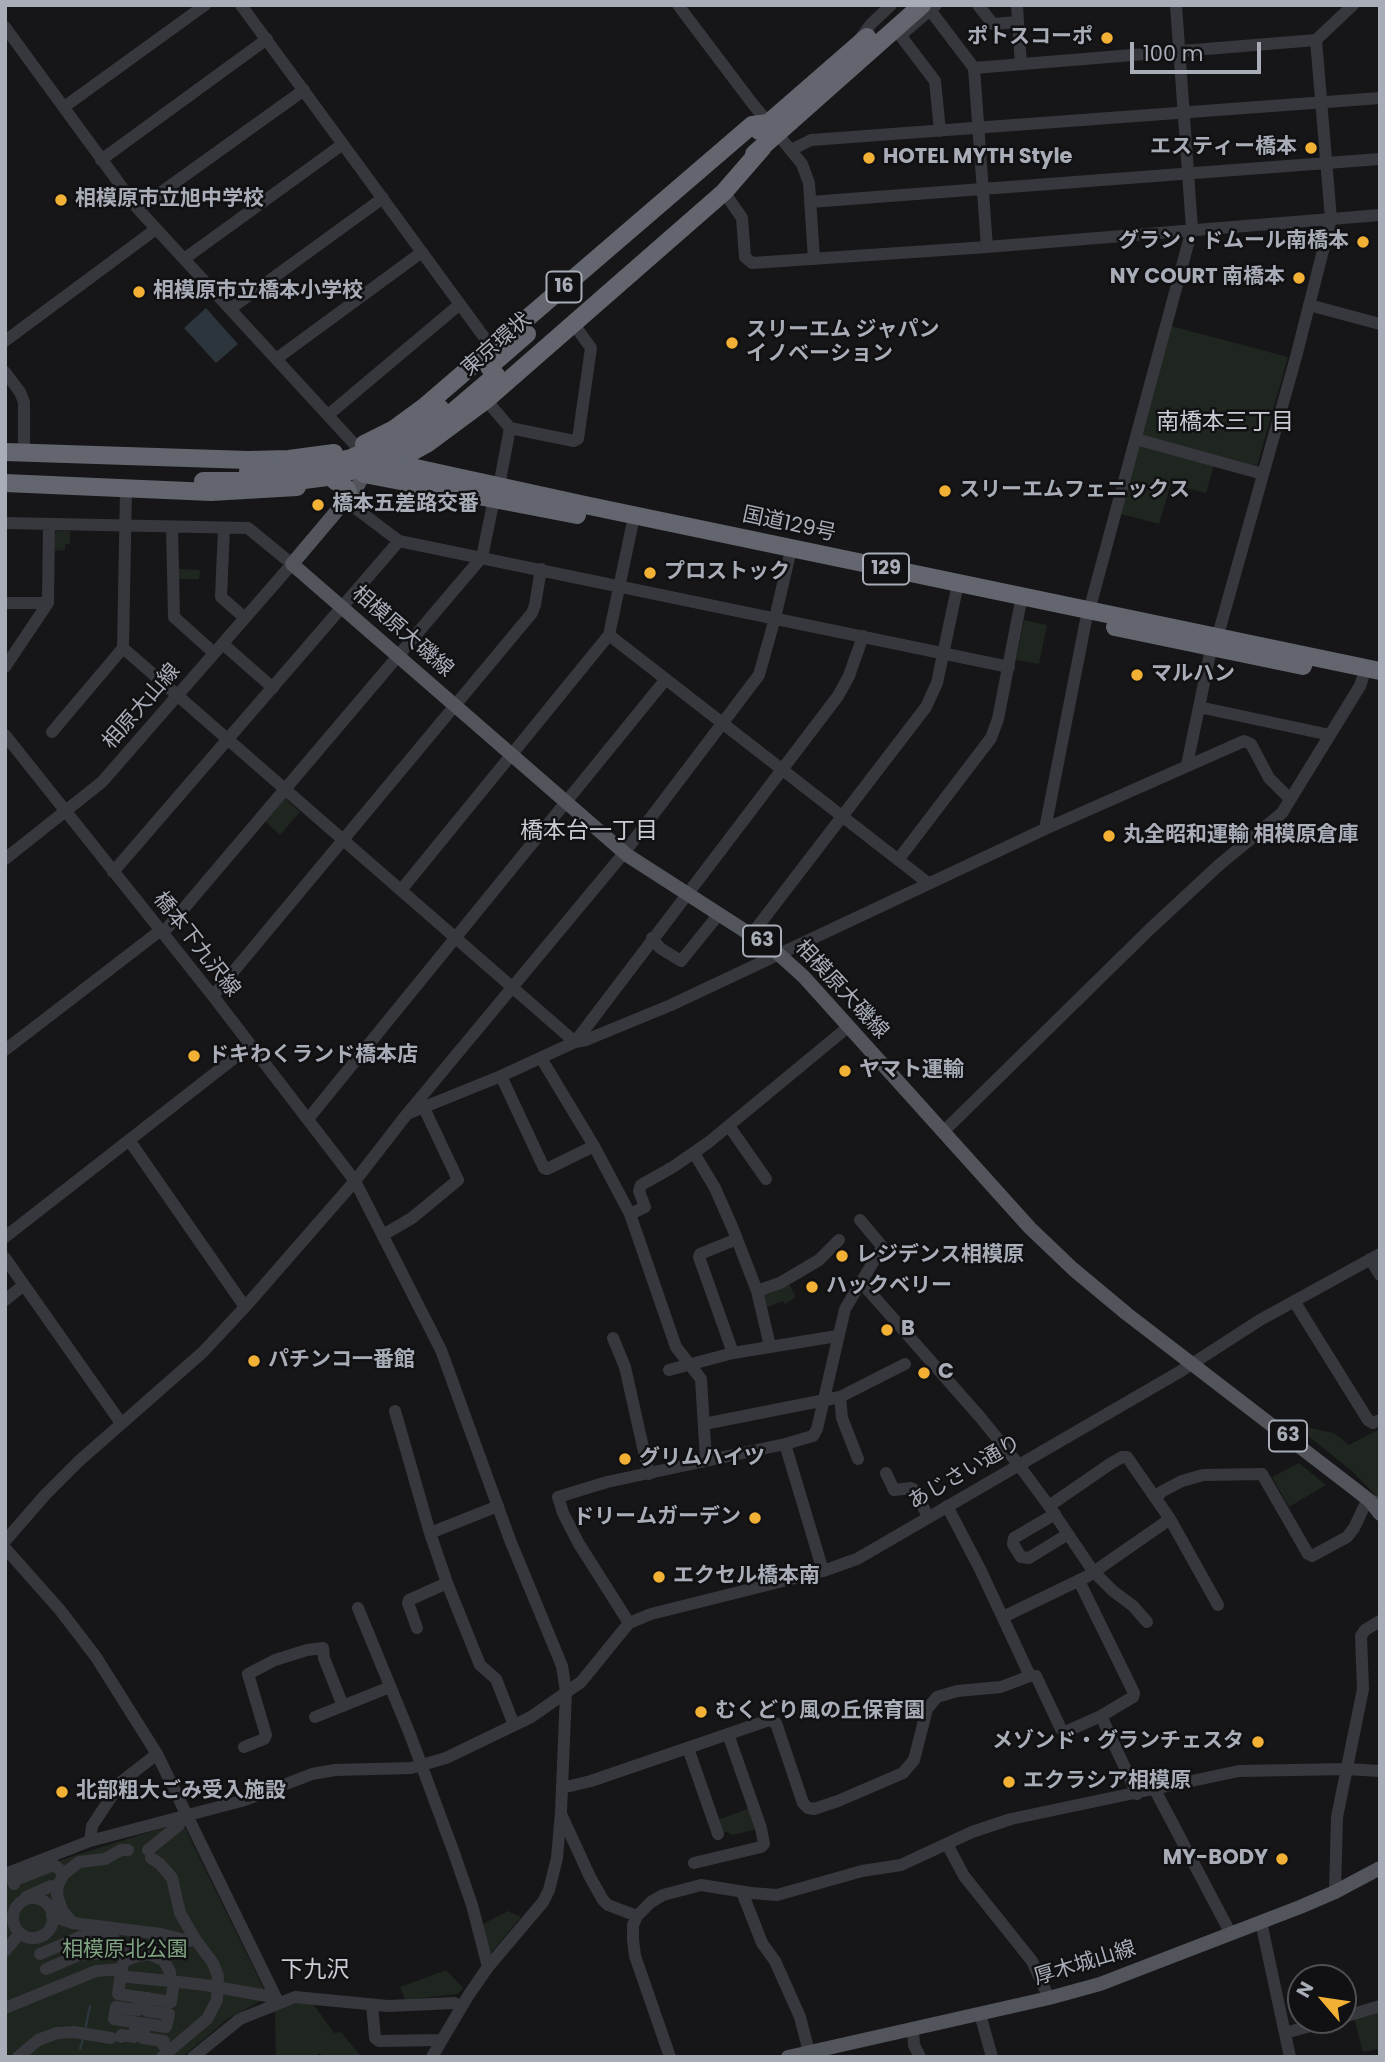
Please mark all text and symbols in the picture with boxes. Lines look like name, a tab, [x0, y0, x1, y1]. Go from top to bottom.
place label: ポトスコーポ	[967, 25, 1093, 51]
scale bar	[1133, 28, 1264, 72]
marker: ポトスコーポ	[1099, 30, 1115, 46]
text: 100 m	[1143, 39, 1203, 68]
place label: エスティー橋本	[1150, 135, 1297, 161]
marker: エスティー橋本	[1303, 140, 1319, 156]
place label: HOTEL MYTH Style	[883, 145, 1073, 171]
marker: HOTEL MYTH Style	[861, 150, 877, 166]
place label: 相模原市立旭中学校	[75, 187, 264, 213]
marker: 相模原市立旭中学校	[53, 192, 69, 208]
place label: グラン・ドムール南橋本	[1118, 229, 1349, 255]
marker: グラン・ドムール南橋本	[1355, 234, 1371, 250]
place label: NY COURT 南橋本	[1110, 265, 1285, 291]
marker: NY COURT 南橋本	[1291, 270, 1307, 286]
road number: 16	[546, 272, 582, 302]
place label: 相模原市立橋本小学校	[153, 279, 363, 305]
marker: 相模原市立橋本小学校	[131, 284, 147, 300]
street label: 東京環状	[457, 308, 537, 382]
place label: スリーエム ジャパン イノベーション	[746, 318, 939, 368]
marker: スリーエム ジャパン イノベーション	[724, 335, 740, 351]
district label: 南橋本三丁目	[1156, 409, 1294, 437]
place label: スリーエムフェニックス	[959, 478, 1190, 504]
marker: スリーエムフェニックス	[937, 483, 953, 499]
place label: 橋本五差路交番	[332, 492, 479, 518]
marker: 橋本五差路交番	[310, 497, 326, 513]
street label: 国道129号	[740, 503, 838, 547]
road number: 129	[863, 554, 909, 584]
place label: プロストック	[664, 560, 790, 586]
marker: プロストック	[642, 565, 658, 581]
street label: 相模原大磯線	[346, 581, 458, 683]
street label: 相原大山線	[98, 659, 186, 755]
place label: マルハン	[1151, 662, 1235, 688]
marker: マルハン	[1129, 667, 1145, 683]
district label: 橋本台一丁目	[520, 818, 658, 846]
place label: 丸全昭和運輸 相模原倉庫	[1123, 823, 1358, 849]
marker: 丸全昭和運輸 相模原倉庫	[1101, 828, 1117, 844]
street label: 橋本下九沢線	[147, 888, 245, 1002]
road number: 63	[743, 925, 781, 956]
street label: 相模原大磯線	[789, 935, 893, 1045]
place label: ドキわくランド橋本店	[208, 1043, 418, 1069]
marker: ドキわくランド橋本店	[186, 1048, 202, 1064]
place label: ヤマト運輸	[859, 1058, 964, 1084]
marker: ヤマト運輸	[837, 1063, 853, 1079]
place label: レジデンス相模原	[856, 1243, 1024, 1269]
marker: レジデンス相模原	[834, 1248, 850, 1264]
place label: ハックベリー	[826, 1274, 952, 1300]
marker: ハックベリー	[804, 1279, 820, 1295]
place label: B	[901, 1317, 915, 1343]
marker: B	[879, 1322, 895, 1338]
place label: パチンコ一番館	[268, 1348, 415, 1374]
marker: パチンコ一番館	[246, 1353, 262, 1369]
place label: C	[938, 1360, 954, 1386]
marker: C	[916, 1365, 932, 1381]
road number: 63	[1269, 1420, 1307, 1452]
street label: あじさい通り	[904, 1431, 1026, 1515]
place label: グリムハイツ	[639, 1446, 765, 1472]
marker: グリムハイツ	[617, 1451, 633, 1467]
place label: ドリームガーデン	[573, 1505, 741, 1531]
marker: ドリームガーデン	[747, 1510, 763, 1526]
place label: エクセル橋本南	[673, 1564, 820, 1590]
marker: エクセル橋本南	[651, 1569, 667, 1585]
place label: むくどり風の丘保育園	[715, 1699, 925, 1725]
marker: むくどり風の丘保育園	[693, 1704, 709, 1720]
place label: メゾンド・グランチェスタ	[992, 1729, 1244, 1755]
marker: メゾンド・グランチェスタ	[1250, 1734, 1266, 1750]
place label: エクラシア相模原	[1023, 1769, 1191, 1795]
marker: エクラシア相模原	[1001, 1774, 1017, 1790]
place label: 北部粗大ごみ受入施設	[76, 1779, 286, 1805]
marker: 北部粗大ごみ受入施設	[54, 1784, 70, 1800]
place label: MY-BODY	[1163, 1846, 1268, 1872]
marker: MY-BODY	[1274, 1851, 1290, 1867]
street label: 厚木城山線	[1031, 1937, 1139, 1991]
park label: 相模原北公園	[62, 1938, 188, 1964]
district label: 下九沢	[281, 1957, 349, 1985]
north arrow	[1287, 1964, 1357, 2034]
text: N	[1290, 1977, 1320, 2002]

